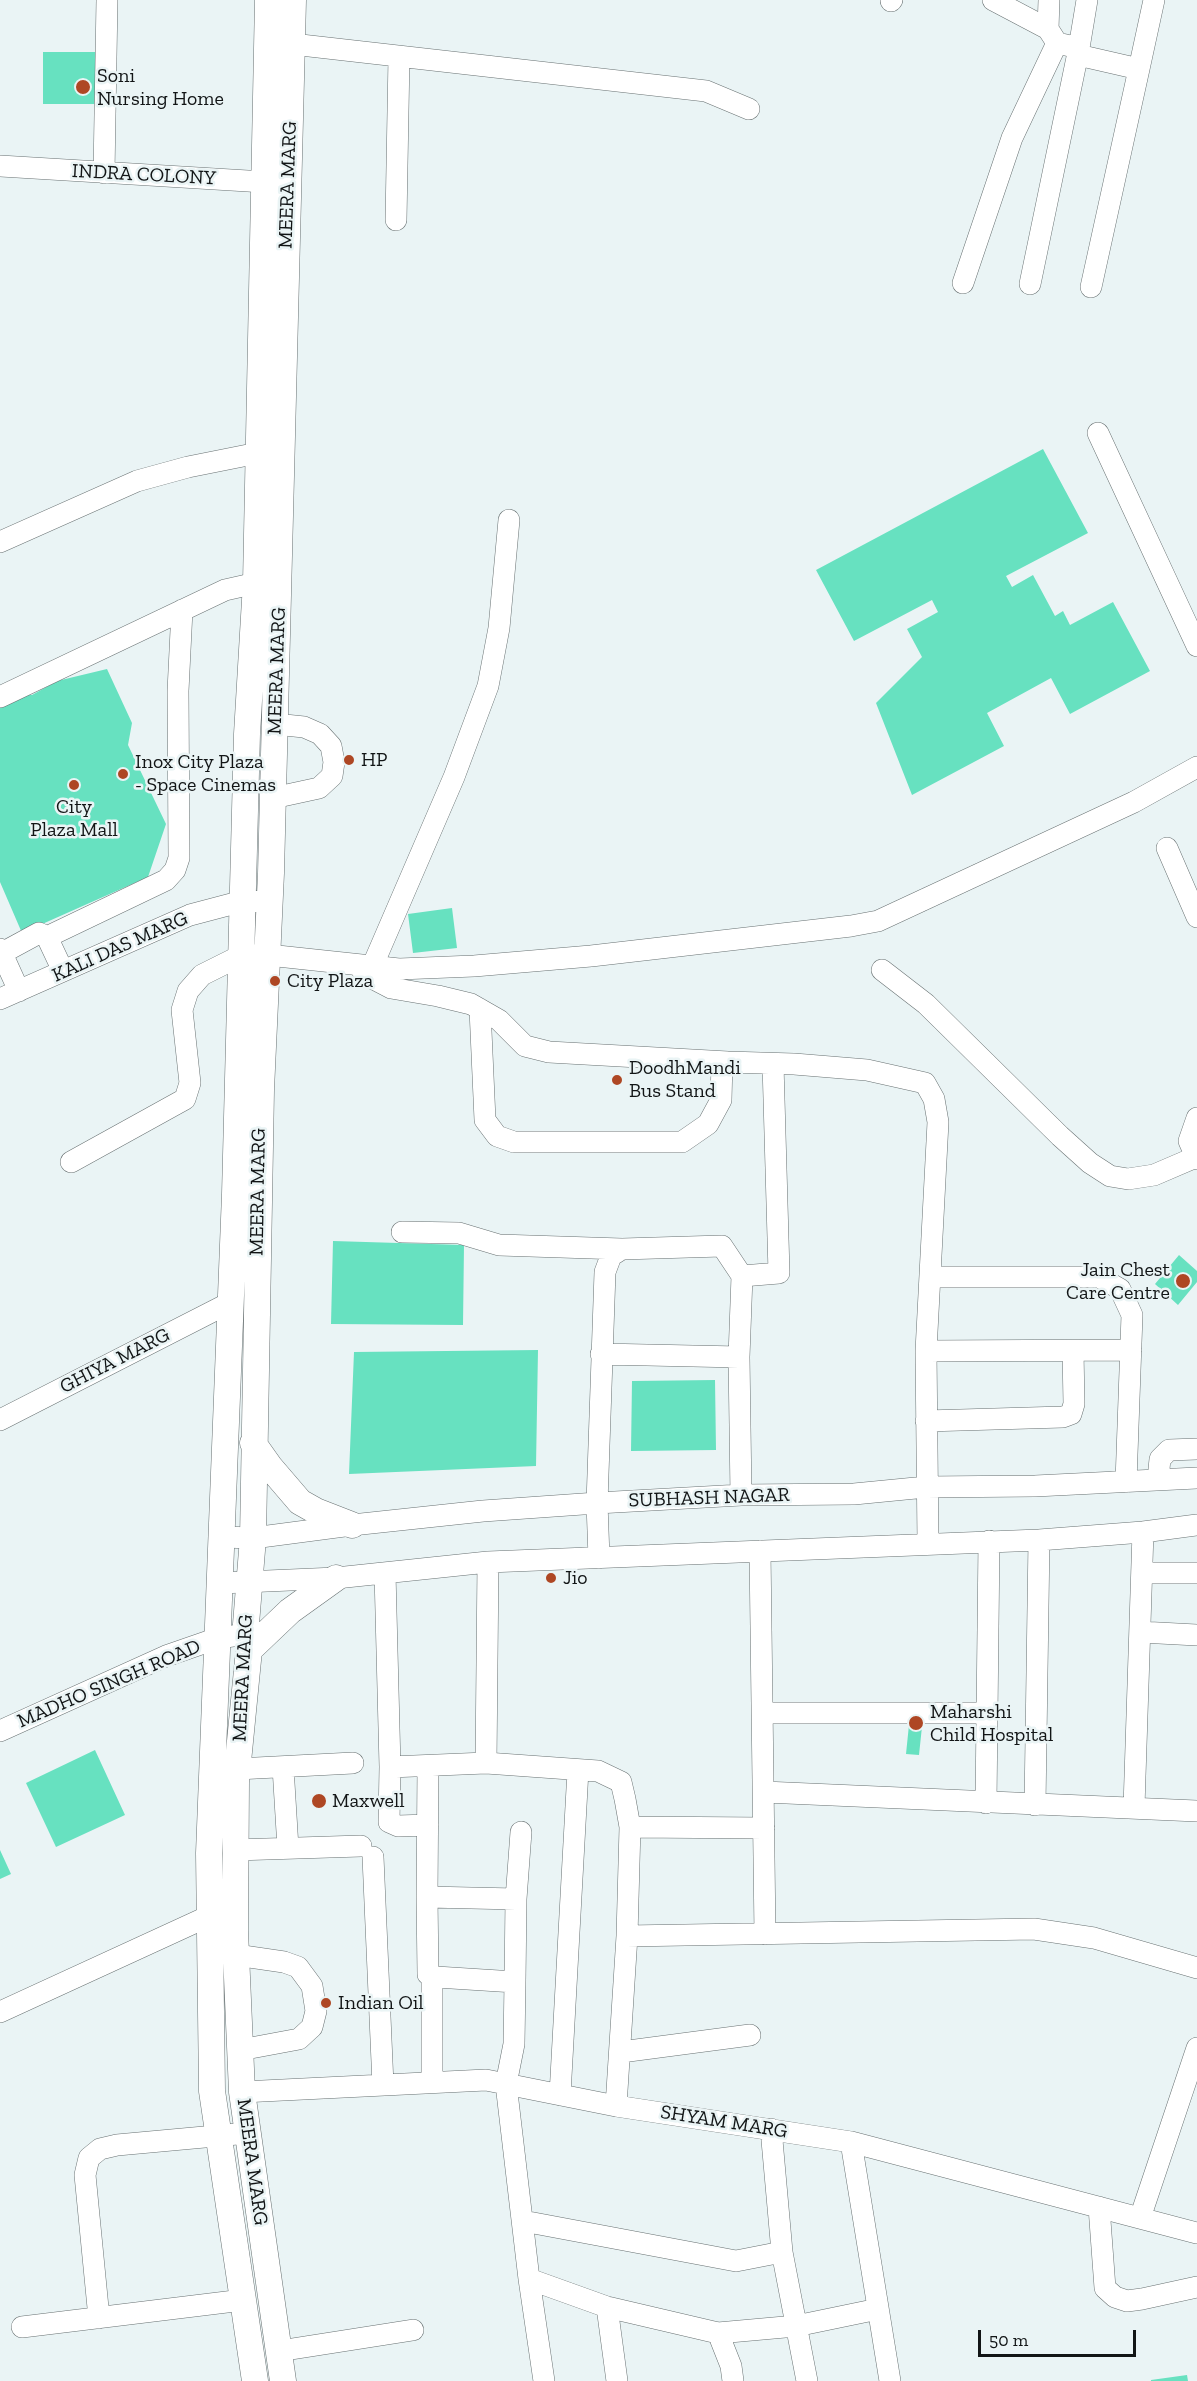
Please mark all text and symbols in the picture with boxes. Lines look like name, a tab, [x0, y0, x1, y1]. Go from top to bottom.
place label: Soni Nursing Home	[97, 64, 224, 111]
marker: Soni Nursing Home	[74, 78, 92, 96]
street label: MEERA MARG	[274, 121, 302, 249]
street label: INDRA COLONY	[71, 159, 217, 191]
street label: MEERA MARG	[263, 607, 291, 735]
place label: HP	[361, 748, 388, 772]
place label: Inox City Plaza - Space Cinemas	[135, 750, 276, 797]
marker: HP	[342, 753, 356, 767]
marker: Inox City Plaza - Space Cinemas	[116, 767, 130, 781]
marker: City Plaza Mall	[67, 778, 81, 792]
place label: City Plaza Mall	[30, 795, 118, 842]
street label: KALI DAS MARG	[48, 906, 192, 988]
place label: City Plaza	[287, 969, 373, 993]
marker: City Plaza	[268, 974, 282, 988]
place label: DoodhMandi Bus Stand	[629, 1056, 741, 1103]
marker: DoodhMandi Bus Stand	[610, 1073, 624, 1087]
street label: MEERA MARG	[245, 1128, 271, 1256]
place label: Jain Chest Care Centre	[1066, 1258, 1170, 1305]
marker: Jain Chest Care Centre	[1174, 1272, 1192, 1290]
street label: GHIYA MARG	[56, 1323, 174, 1399]
street label: SUBHASH NAGAR	[628, 1483, 790, 1513]
place label: Jio	[563, 1566, 588, 1590]
marker: Jio	[544, 1571, 558, 1585]
street label: MEERA MARG	[228, 1614, 258, 1742]
street label: MADHO SINGH ROAD	[14, 1635, 204, 1733]
place label: Maharshi Child Hospital	[930, 1700, 1053, 1747]
marker: Maharshi Child Hospital	[907, 1714, 925, 1732]
place label: Maxwell	[332, 1789, 405, 1813]
marker: Maxwell	[310, 1792, 328, 1810]
place label: Indian Oil	[338, 1991, 424, 2015]
marker: Indian Oil	[319, 1996, 333, 2010]
street label: MEERA MARG	[231, 2097, 273, 2227]
street label: SHYAM MARG	[659, 2100, 789, 2144]
scale bar	[981, 2318, 1138, 2356]
text: 50 m	[989, 2329, 1028, 2351]

